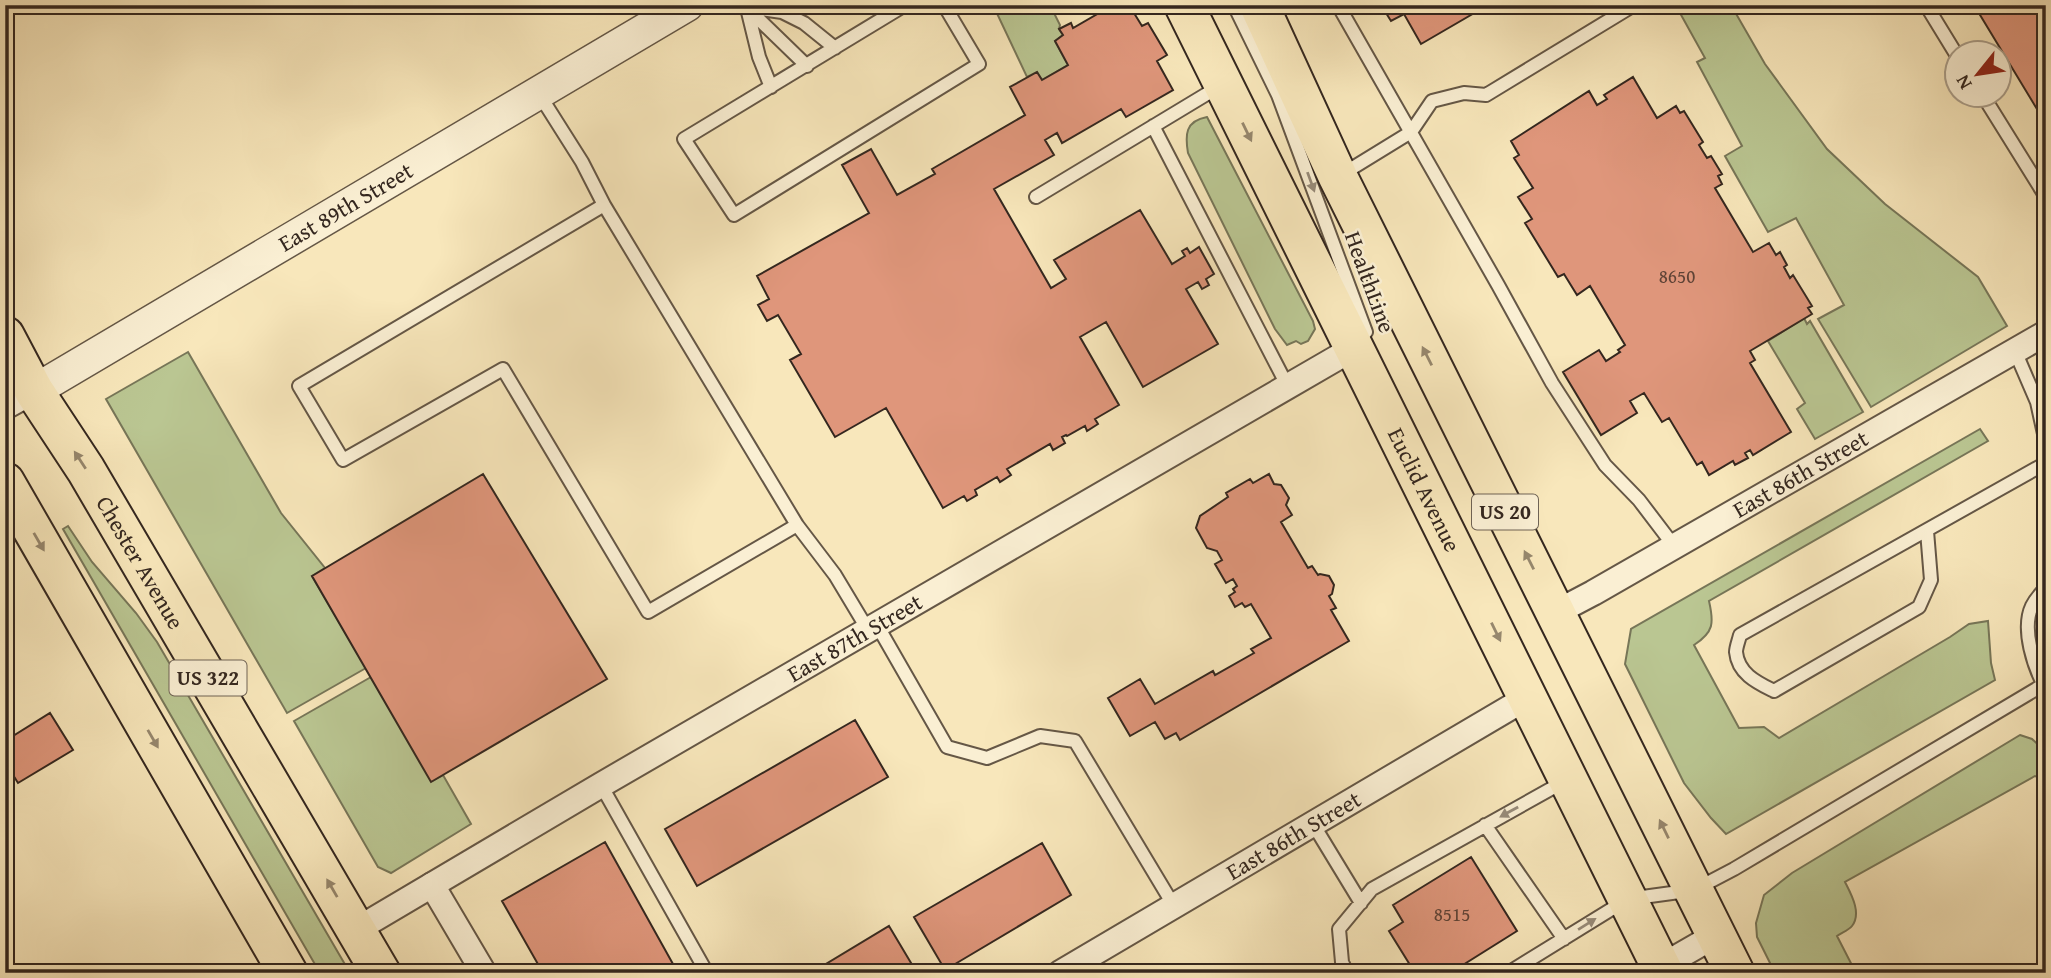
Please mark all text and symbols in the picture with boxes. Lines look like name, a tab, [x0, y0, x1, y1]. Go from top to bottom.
north arrow	[1942, 38, 2012, 108]
text: N	[1948, 70, 1979, 95]
one-way arrow	[1241, 122, 1252, 142]
street label: East 89th Street	[272, 154, 419, 259]
one-way arrow	[1305, 172, 1316, 193]
street label: HealthLine	[1337, 226, 1404, 337]
house number: 8650	[1659, 262, 1695, 290]
one-way arrow	[1422, 346, 1433, 366]
street label: Euclid Avenue	[1380, 422, 1470, 557]
street label: East 86th Street	[1726, 422, 1874, 526]
one-way arrow	[73, 450, 86, 470]
street label: Chester Avenue	[89, 489, 193, 635]
road number: US 20	[1472, 494, 1538, 530]
one-way arrow	[33, 532, 46, 551]
one-way arrow	[1523, 550, 1534, 570]
street label: East 87th Street	[781, 585, 928, 690]
one-way arrow	[1490, 622, 1501, 642]
road number: US 322	[170, 660, 246, 696]
one-way arrow	[147, 729, 159, 748]
street label: East 86th Street	[1220, 782, 1367, 888]
one-way arrow	[1499, 806, 1518, 818]
one-way arrow	[1658, 819, 1670, 839]
one-way arrow	[325, 879, 338, 898]
house number: 8515	[1434, 900, 1470, 928]
one-way arrow	[1578, 918, 1597, 931]

